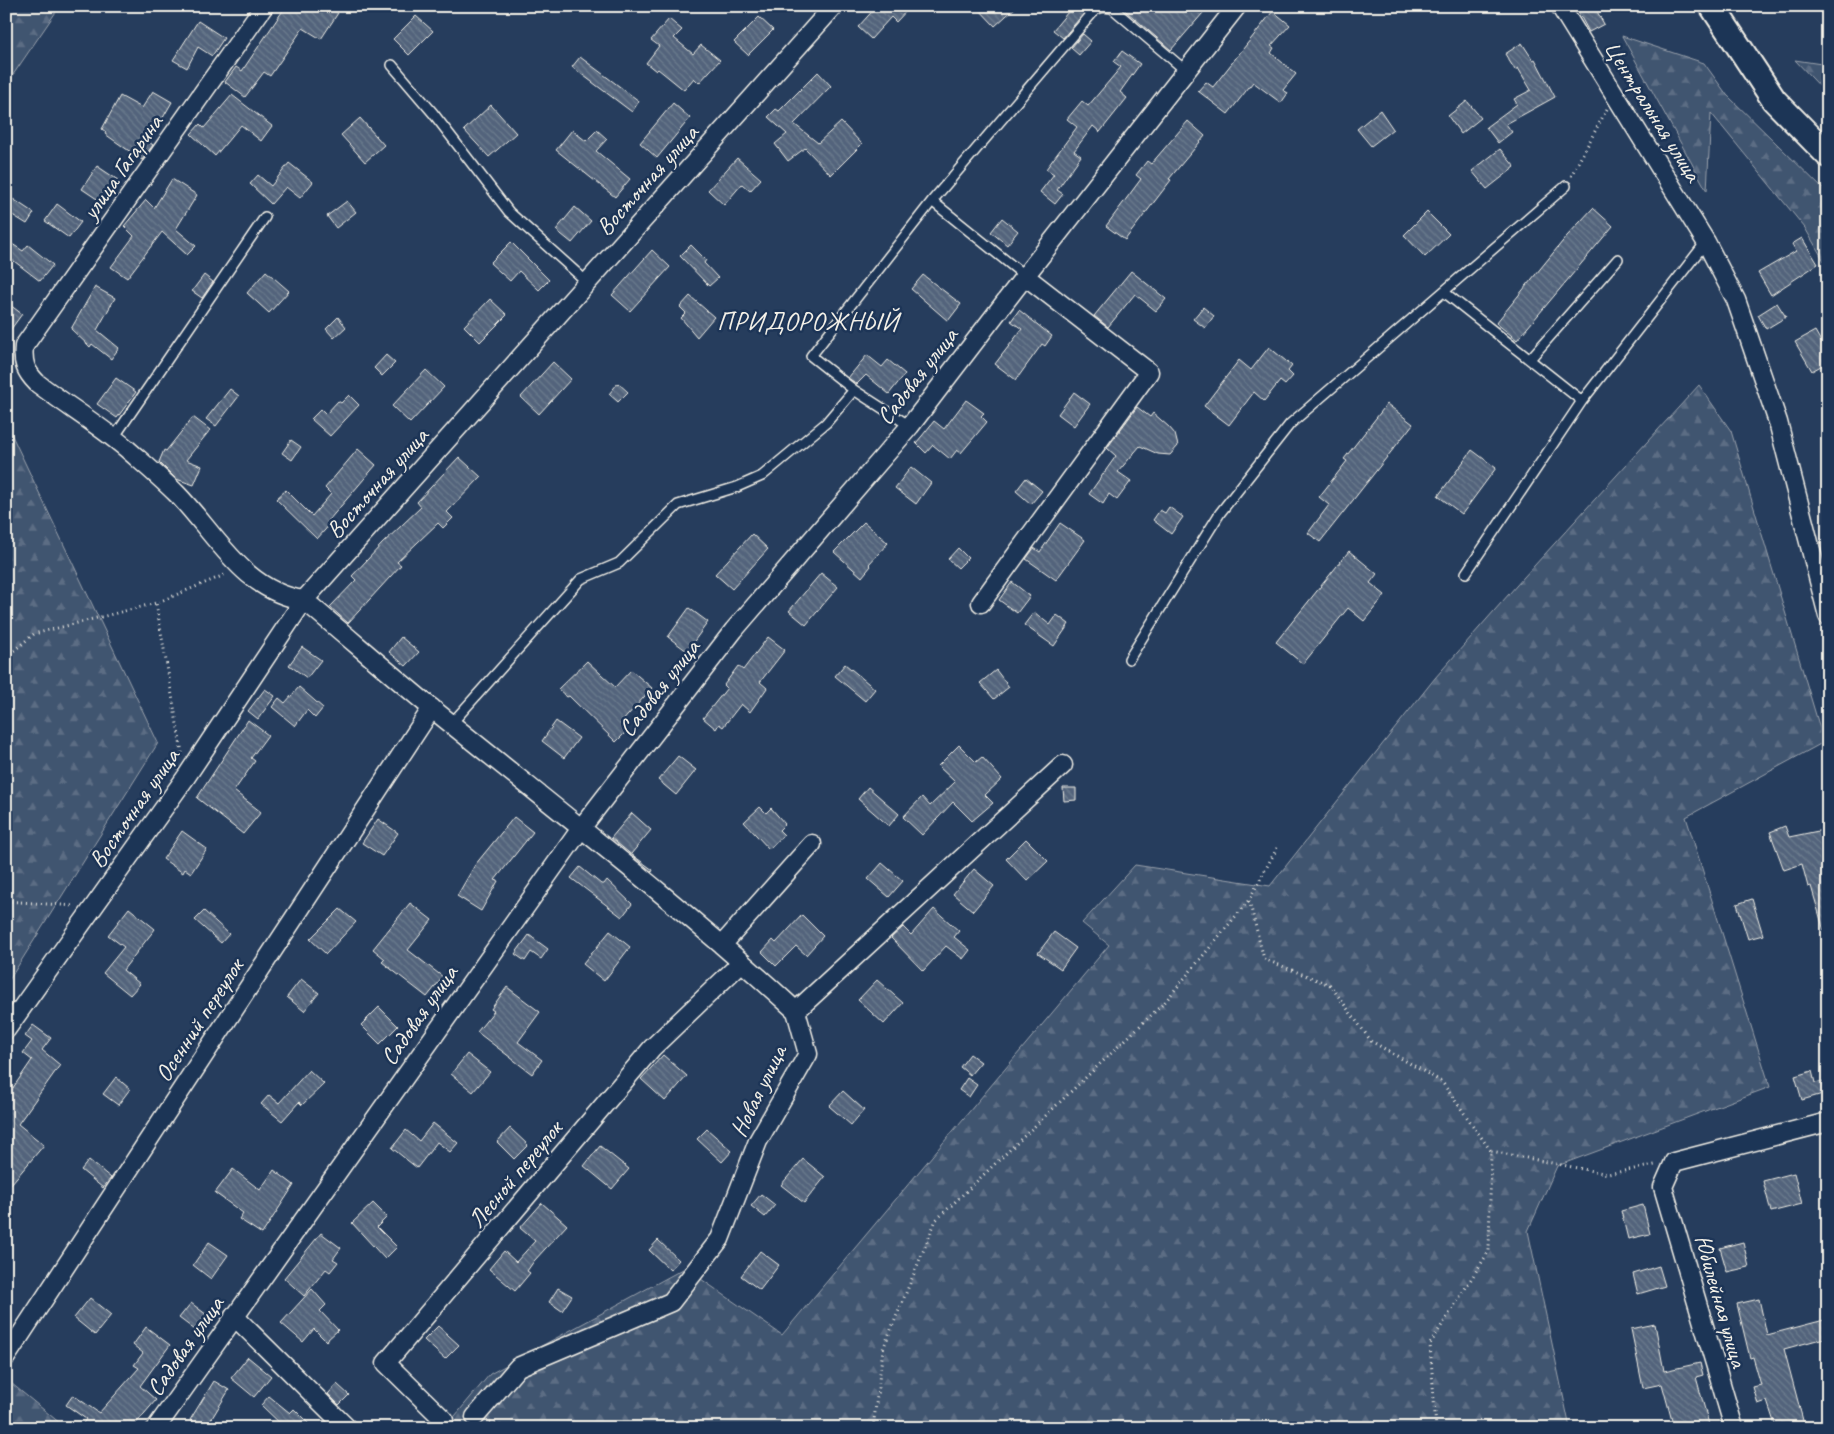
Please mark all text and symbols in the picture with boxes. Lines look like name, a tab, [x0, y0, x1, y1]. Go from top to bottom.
street label: Центральная улица	[1598, 35, 1709, 188]
street label: улица Гагарина	[74, 107, 170, 227]
street label: Восточная улица	[589, 117, 706, 242]
district label: ПРИДОРОЖНЫЙ	[717, 305, 903, 338]
street label: Садовая улица	[870, 320, 965, 431]
street label: Восточная улица	[319, 420, 436, 545]
street label: Садовая улица	[612, 632, 707, 743]
street label: Восточная улица	[82, 741, 187, 873]
street label: Осенний переулок	[148, 951, 251, 1087]
street label: Садовая улица	[374, 958, 465, 1071]
street label: Новая улица	[723, 1038, 794, 1142]
street label: Лесной переулок	[461, 1113, 570, 1234]
street label: Юбилейная улица	[1688, 1231, 1755, 1372]
street label: Садовая улица	[140, 1289, 231, 1402]

